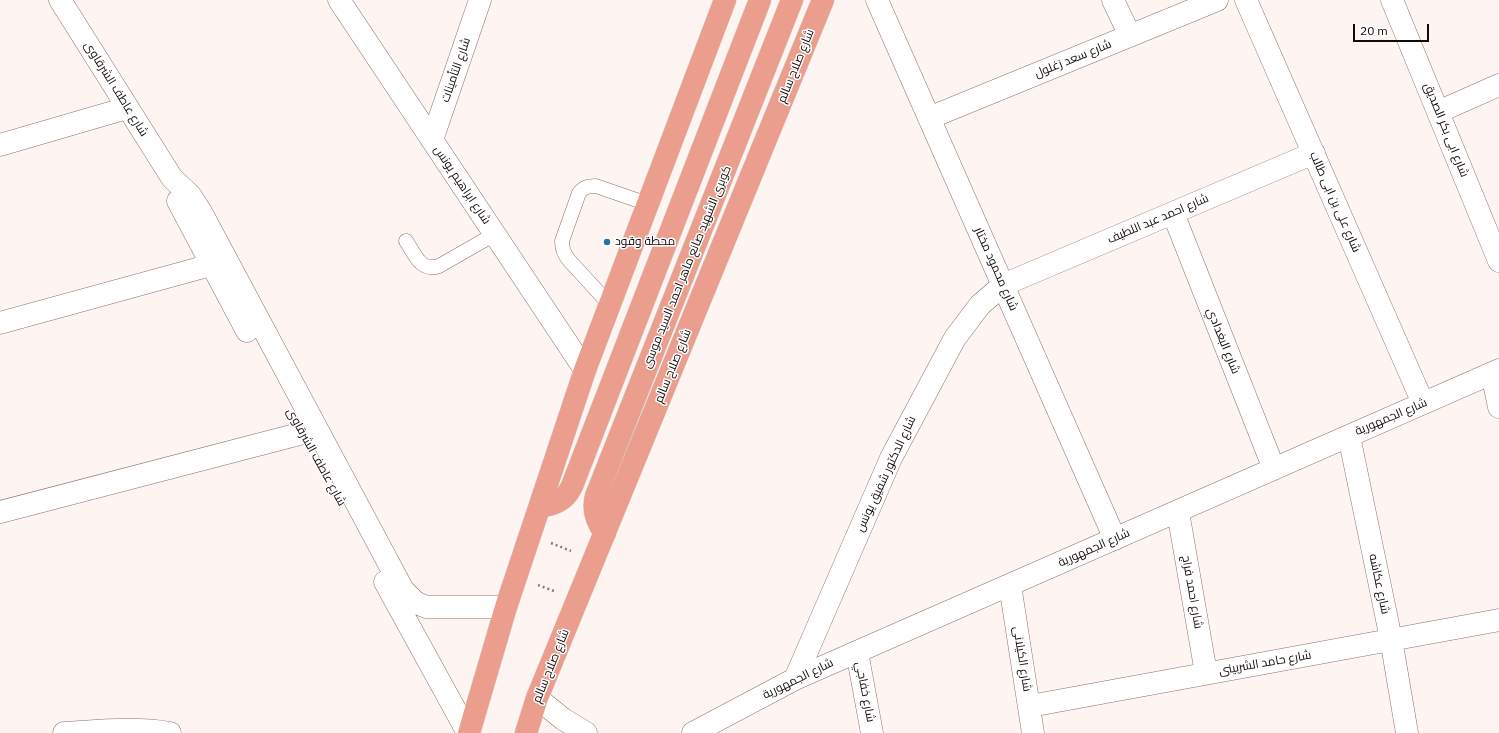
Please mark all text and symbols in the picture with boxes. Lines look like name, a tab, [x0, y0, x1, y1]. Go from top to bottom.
scale bar	[1355, 16, 1431, 42]
text: 20 m	[1360, 23, 1388, 38]
street label: شارع صلاح سالم	[775, 27, 817, 105]
street label: شارع التأمينات	[438, 36, 474, 104]
street label: شارع سعد زغلول	[1032, 37, 1114, 81]
street label: شارع عاطف الشرقاوى	[81, 39, 151, 139]
street label: شارع ابى بكر الصديق	[1420, 81, 1472, 179]
street label: شارع ابراهيم يونس	[430, 143, 494, 227]
street label: شارع على بن ابى طالب	[1306, 150, 1364, 254]
street label: كوبرى الشهيد صانع ماهر احمد السيد موسى	[640, 163, 734, 371]
street label: شارع احمد عبد اللطيف	[1105, 191, 1211, 247]
street label: شارع محمود مختار	[971, 225, 1021, 313]
place label: محطة وقود	[615, 235, 675, 249]
marker: محطة وقود	[602, 237, 612, 247]
street label: شارع البغدادي	[1203, 306, 1243, 376]
street label: شارع صلاح سالم	[652, 327, 694, 405]
street label: شارع الجمهورية	[1353, 395, 1429, 439]
street label: شارع عاطف الشرقاوى	[283, 406, 349, 508]
street label: شارع الدكتور شفيق يونس	[853, 414, 919, 534]
street label: شارع الجمهورية	[1056, 526, 1132, 570]
street label: شارع عكاشه	[1366, 552, 1392, 616]
street label: شارع احمد فراج	[1178, 554, 1206, 630]
street label: شارع الكيلانى	[1010, 625, 1034, 693]
street label: شارع صلاح سالم	[530, 627, 572, 705]
street label: شارع حامد الشربينى	[1218, 648, 1312, 678]
street label: شارع الجمهورية	[760, 656, 836, 702]
street label: شارع خفاجي	[852, 661, 878, 723]

